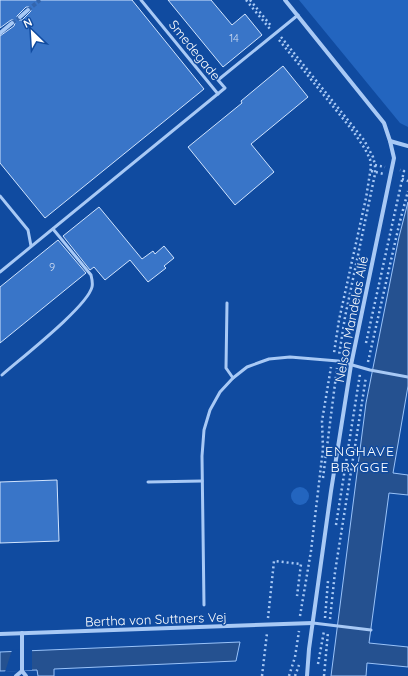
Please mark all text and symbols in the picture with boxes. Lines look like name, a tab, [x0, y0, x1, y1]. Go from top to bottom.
north arrow	[12, 12, 52, 52]
text: N	[21, 15, 34, 31]
street label: Smedegade	[166, 17, 224, 83]
house number: 14	[229, 31, 239, 45]
street label: Nelson Mandelas Allé	[331, 254, 371, 384]
house number: 9	[49, 260, 55, 274]
district label: ENGHAVE BRYGGE	[325, 442, 395, 476]
street label: Bertha von Suttners Vej	[85, 609, 227, 629]

